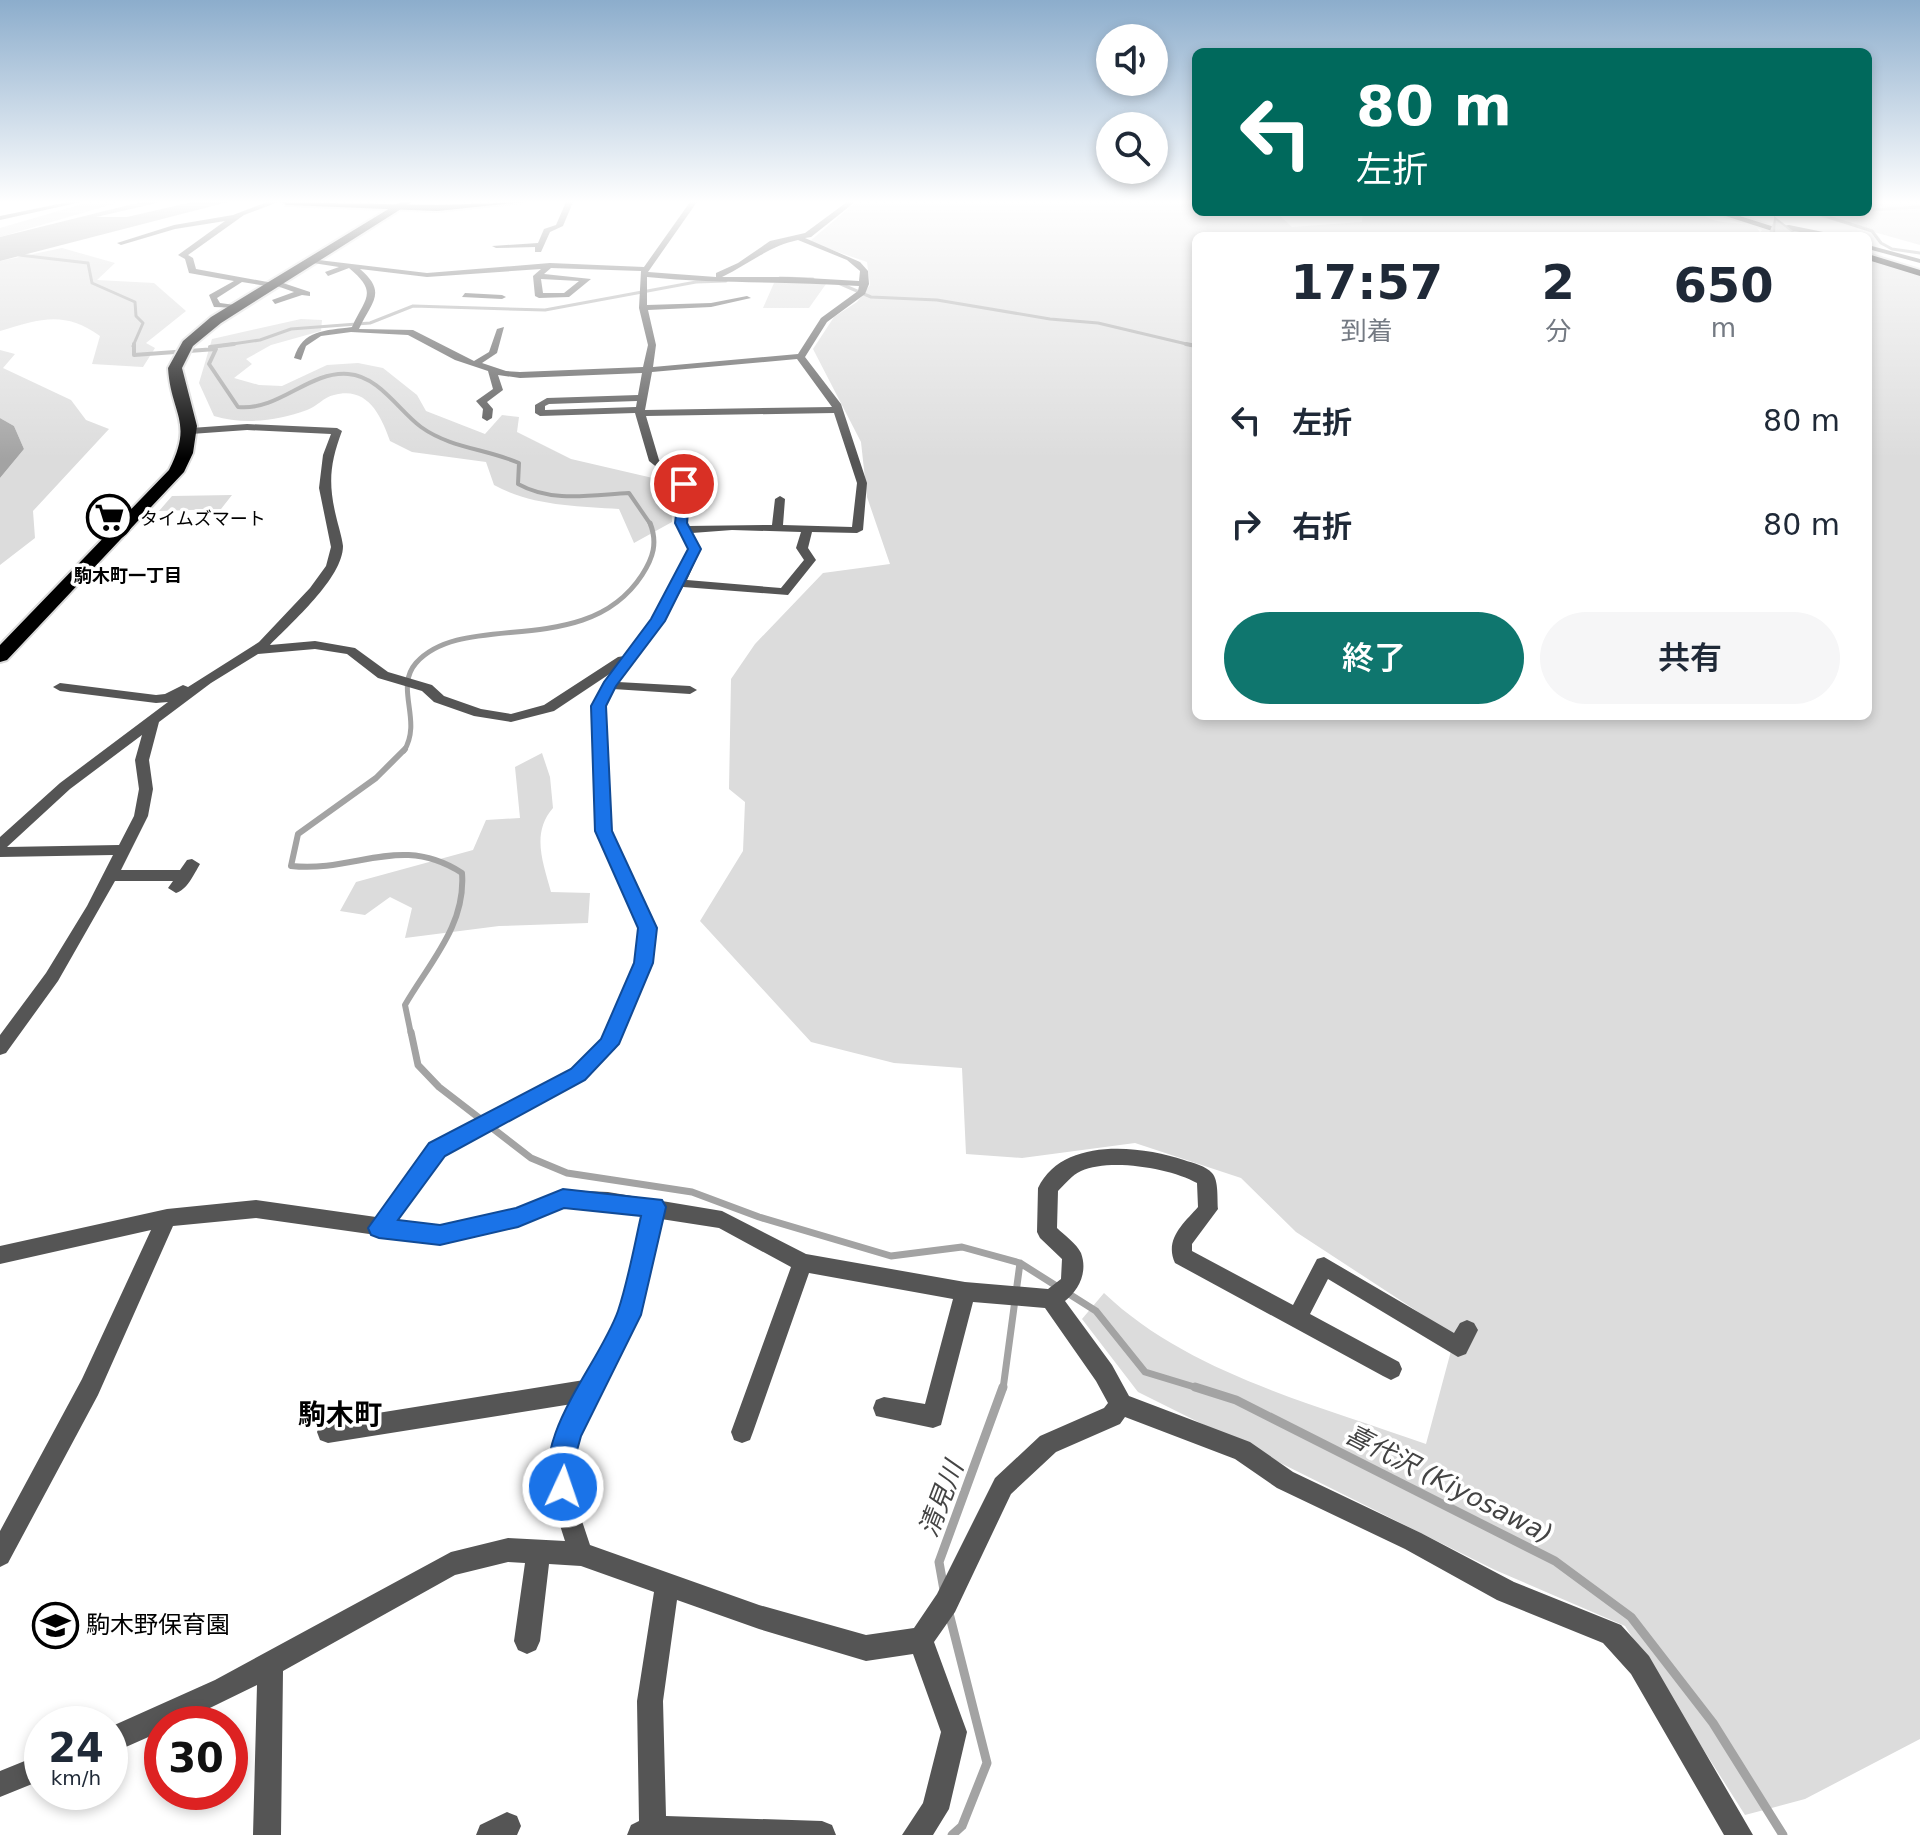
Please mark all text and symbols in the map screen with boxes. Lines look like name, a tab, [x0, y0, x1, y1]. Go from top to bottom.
map controls	[1096, 24, 1168, 184]
button: sound	[1096, 24, 1168, 96]
text: 80 m	[1356, 73, 1512, 138]
icon: left	[1224, 80, 1328, 184]
button: search	[1096, 112, 1168, 184]
text: 左折	[1356, 149, 1428, 190]
text: 17:57	[1290, 254, 1443, 310]
text: 2	[1542, 254, 1575, 310]
text: 650	[1673, 257, 1774, 313]
text: m	[1711, 313, 1736, 343]
text: 到着	[1341, 316, 1393, 346]
text: 分	[1545, 316, 1571, 346]
icon: left	[1224, 398, 1268, 442]
text: 80 m	[1763, 403, 1840, 438]
text: 左折	[1292, 405, 1352, 440]
pin	[650, 450, 718, 518]
icon: arrive	[662, 462, 706, 506]
supermarket icon: タイムズマート	[85, 494, 133, 542]
icon: right	[1224, 502, 1268, 546]
text: 80 m	[1763, 507, 1840, 542]
place label: タイムズマート	[140, 508, 266, 529]
text: 右折	[1292, 509, 1352, 544]
district label: 駒木町一丁目	[74, 565, 182, 586]
button: 終了	[1224, 612, 1524, 704]
button: 共有	[1540, 612, 1840, 704]
district label: 駒木町	[298, 1398, 382, 1431]
water label: 喜代沢 (Kiyosawa)	[1340, 1419, 1558, 1549]
position arrow	[521, 1445, 605, 1529]
water label: 清見川	[913, 1454, 970, 1541]
school or university icon: 駒木野保育園	[31, 1601, 79, 1649]
place label: 駒木野保育園	[86, 1611, 230, 1639]
speed limit sign: 30	[144, 1706, 248, 1810]
text: 24	[48, 1725, 104, 1771]
text: km/h	[51, 1766, 101, 1790]

